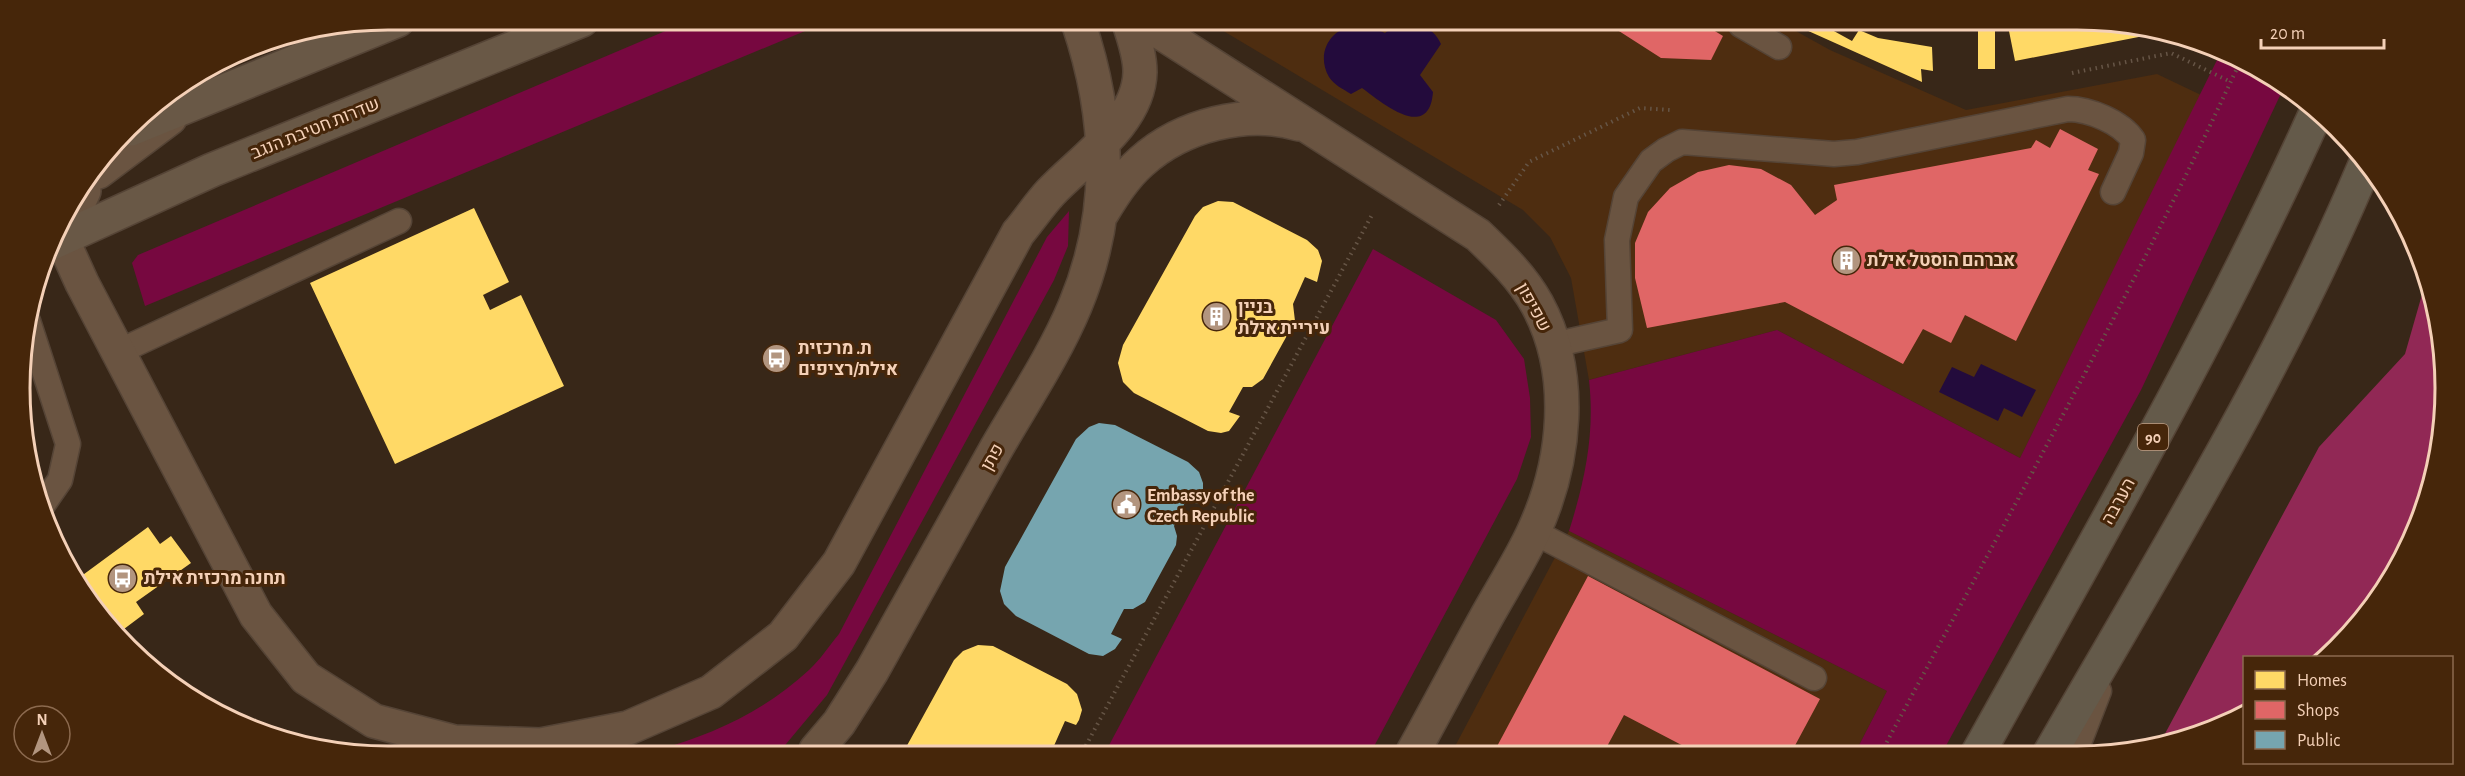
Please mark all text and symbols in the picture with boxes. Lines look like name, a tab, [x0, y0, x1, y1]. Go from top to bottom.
scale bar	[2261, 12, 2384, 50]
text: 20 m	[2270, 25, 2305, 43]
street label: שדרות חטיבת הנגב	[249, 95, 382, 163]
building icon: אברהם הוסטל אילת	[1830, 244, 1862, 276]
place label: אברהם הוסטל אילת	[1867, 252, 2015, 270]
street label: שפיפון	[1512, 280, 1554, 335]
place label: בניין עיריית אילת	[1238, 299, 1330, 338]
building icon: בניין עיריית אילת	[1201, 301, 1233, 333]
place label: ת. מרכזית אילת/רציפים	[798, 340, 898, 379]
bus stop icon: ת. מרכזית אילת/רציפים	[761, 342, 793, 374]
road number: 90	[2138, 424, 2168, 450]
street label: פתן	[978, 441, 1007, 474]
street label: הערבה	[2099, 475, 2139, 528]
place label: Embassy of the Czech Republic	[1147, 487, 1255, 526]
public building icon: Embassy of the Czech Republic	[1110, 489, 1142, 521]
bus stop icon: תחנה מרכזית אילת	[107, 562, 139, 594]
place label: תחנה מרכזית אילת	[144, 570, 286, 588]
legend	[2243, 656, 2453, 764]
text: Homes	[2297, 672, 2347, 690]
text: Shops	[2297, 702, 2339, 720]
north arrow	[12, 704, 72, 764]
text: N	[36, 712, 48, 728]
text: Public	[2297, 732, 2340, 750]

